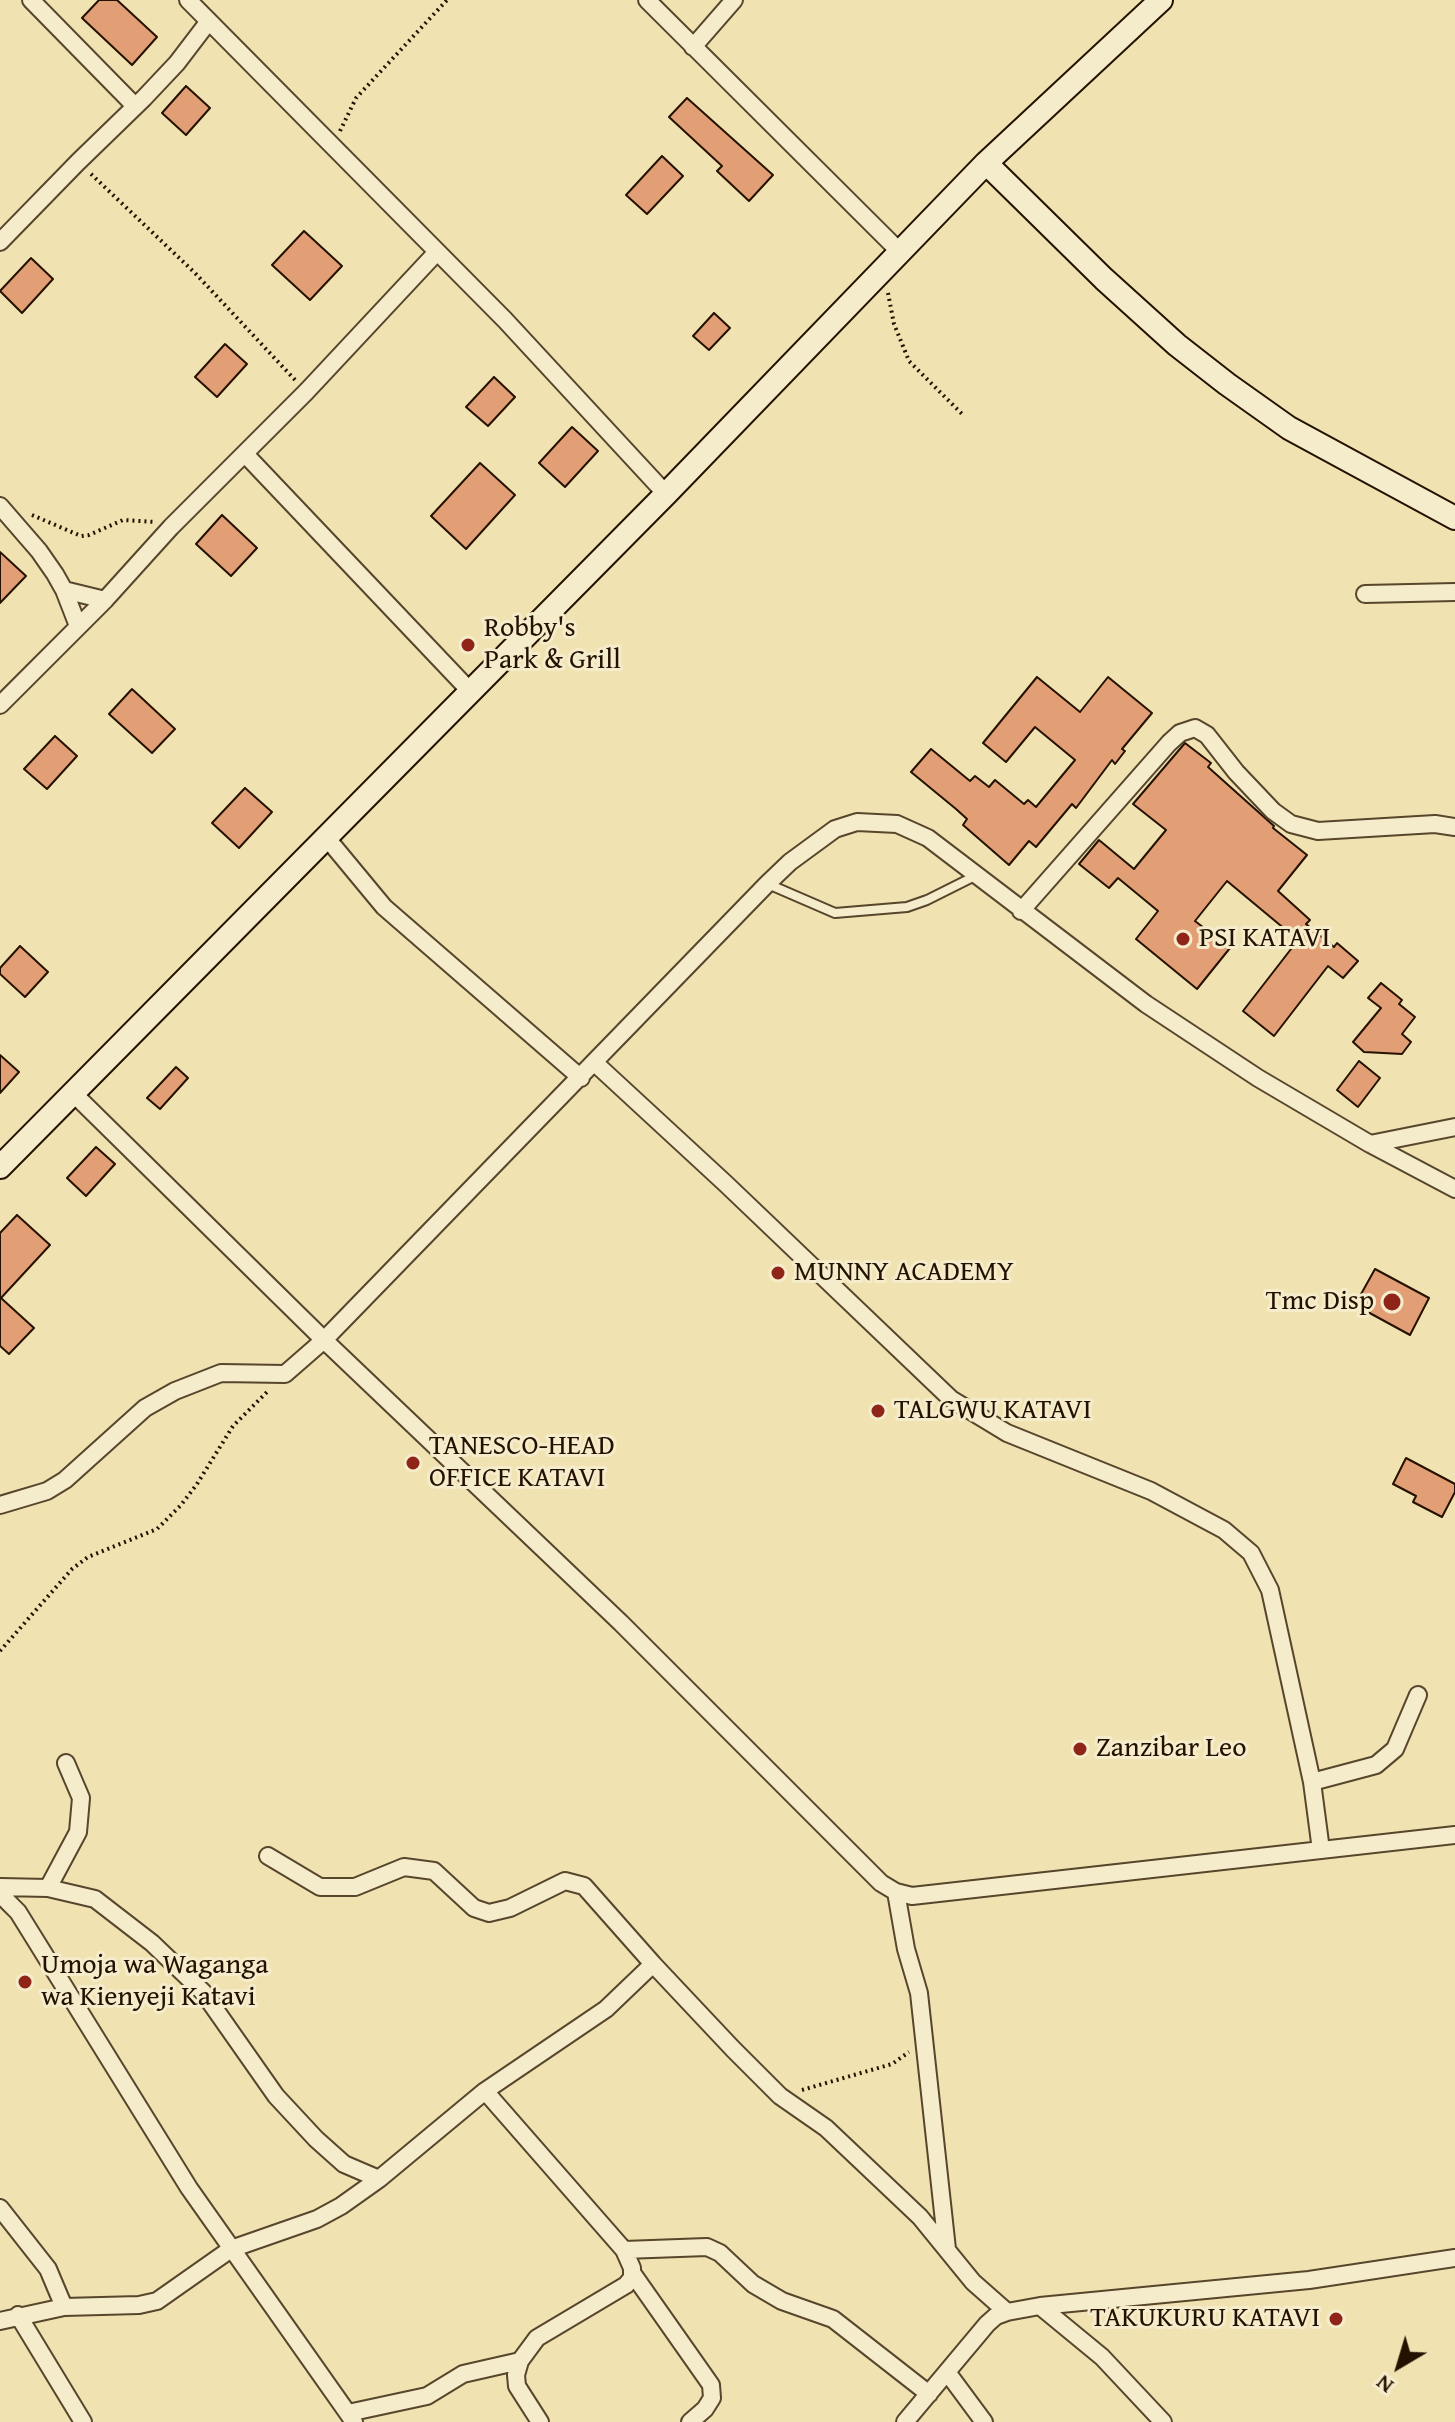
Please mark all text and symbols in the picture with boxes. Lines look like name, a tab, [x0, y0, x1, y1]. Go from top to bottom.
place label: Robby's Park & Grill	[484, 612, 621, 678]
marker: Robby's Park & Grill	[459, 636, 477, 654]
place label: PSI KATAVI	[1199, 922, 1330, 956]
marker: PSI KATAVI	[1174, 930, 1192, 948]
place label: MUNNY ACADEMY	[794, 1256, 1014, 1290]
marker: MUNNY ACADEMY	[769, 1264, 787, 1282]
place label: Tmc Disp	[1266, 1285, 1374, 1319]
marker: Tmc Disp	[1381, 1291, 1403, 1313]
place label: TALGWU KATAVI	[894, 1394, 1092, 1428]
marker: TALGWU KATAVI	[869, 1402, 887, 1420]
place label: TANESCO-HEAD OFFICE KATAVI	[429, 1430, 615, 1496]
marker: TANESCO-HEAD OFFICE KATAVI	[404, 1454, 422, 1472]
place label: Zanzibar Leo	[1096, 1732, 1246, 1766]
marker: Zanzibar Leo	[1071, 1740, 1089, 1758]
place label: Umoja wa Waganga wa Kienyeji Katavi	[41, 1949, 268, 2015]
marker: Umoja wa Waganga wa Kienyeji Katavi	[16, 1973, 34, 1991]
place label: TAKUKURU KATAVI	[1090, 2302, 1320, 2336]
marker: TAKUKURU KATAVI	[1327, 2310, 1345, 2328]
north arrow	[1359, 2326, 1439, 2406]
text: N	[1369, 2368, 1400, 2402]

